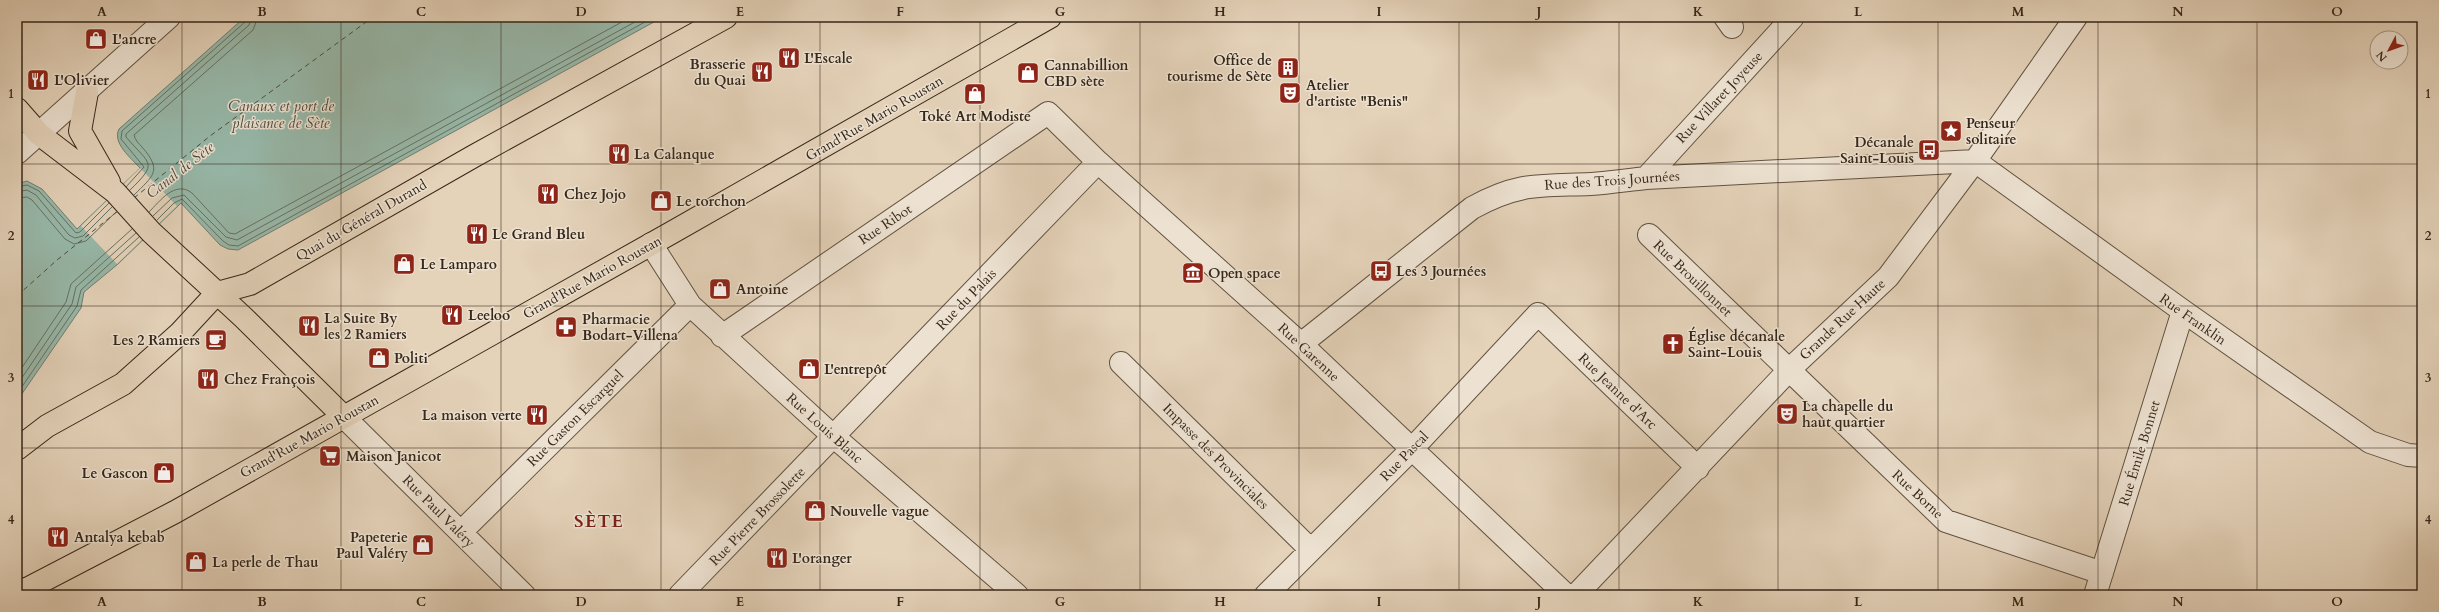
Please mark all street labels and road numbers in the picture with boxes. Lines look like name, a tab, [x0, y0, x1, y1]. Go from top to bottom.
street label: Rue Villaret Joyeuse	[1672, 47, 1767, 147]
street label: Grand'Rue Mario Roustan	[802, 71, 947, 166]
street label: Rue des Trois Journées	[1544, 166, 1681, 195]
street label: Quai du Général Durand	[292, 175, 431, 266]
street label: Rue Ribot	[855, 199, 916, 249]
street label: Grand'Rue Mario Roustan	[519, 231, 665, 324]
street label: Rue Brouillonnet	[1649, 236, 1737, 321]
street label: Rue du Palais	[932, 264, 1001, 334]
street label: Grande Rue Haute	[1795, 274, 1890, 364]
street label: Rue Franklin	[2156, 289, 2230, 349]
street label: Rue Garenne	[1274, 319, 1344, 386]
street label: Rue Jeanne d'Arc	[1574, 349, 1661, 434]
street label: Rue Gaston Escarguel	[523, 366, 628, 471]
street label: Rue Louis Blanc	[782, 389, 867, 468]
street label: Grand'Rue Mario Roustan	[236, 390, 382, 483]
street label: Rue Émile Bonnet	[2114, 398, 2165, 508]
street label: Impasse des Provinciales	[1158, 399, 1273, 514]
street label: Rue Pascal	[1376, 427, 1433, 485]
street label: Rue Pierre Brossolette	[705, 463, 810, 570]
street label: Rue Borne	[1888, 466, 1948, 523]
street label: Rue Paul Valéry	[398, 471, 480, 552]

